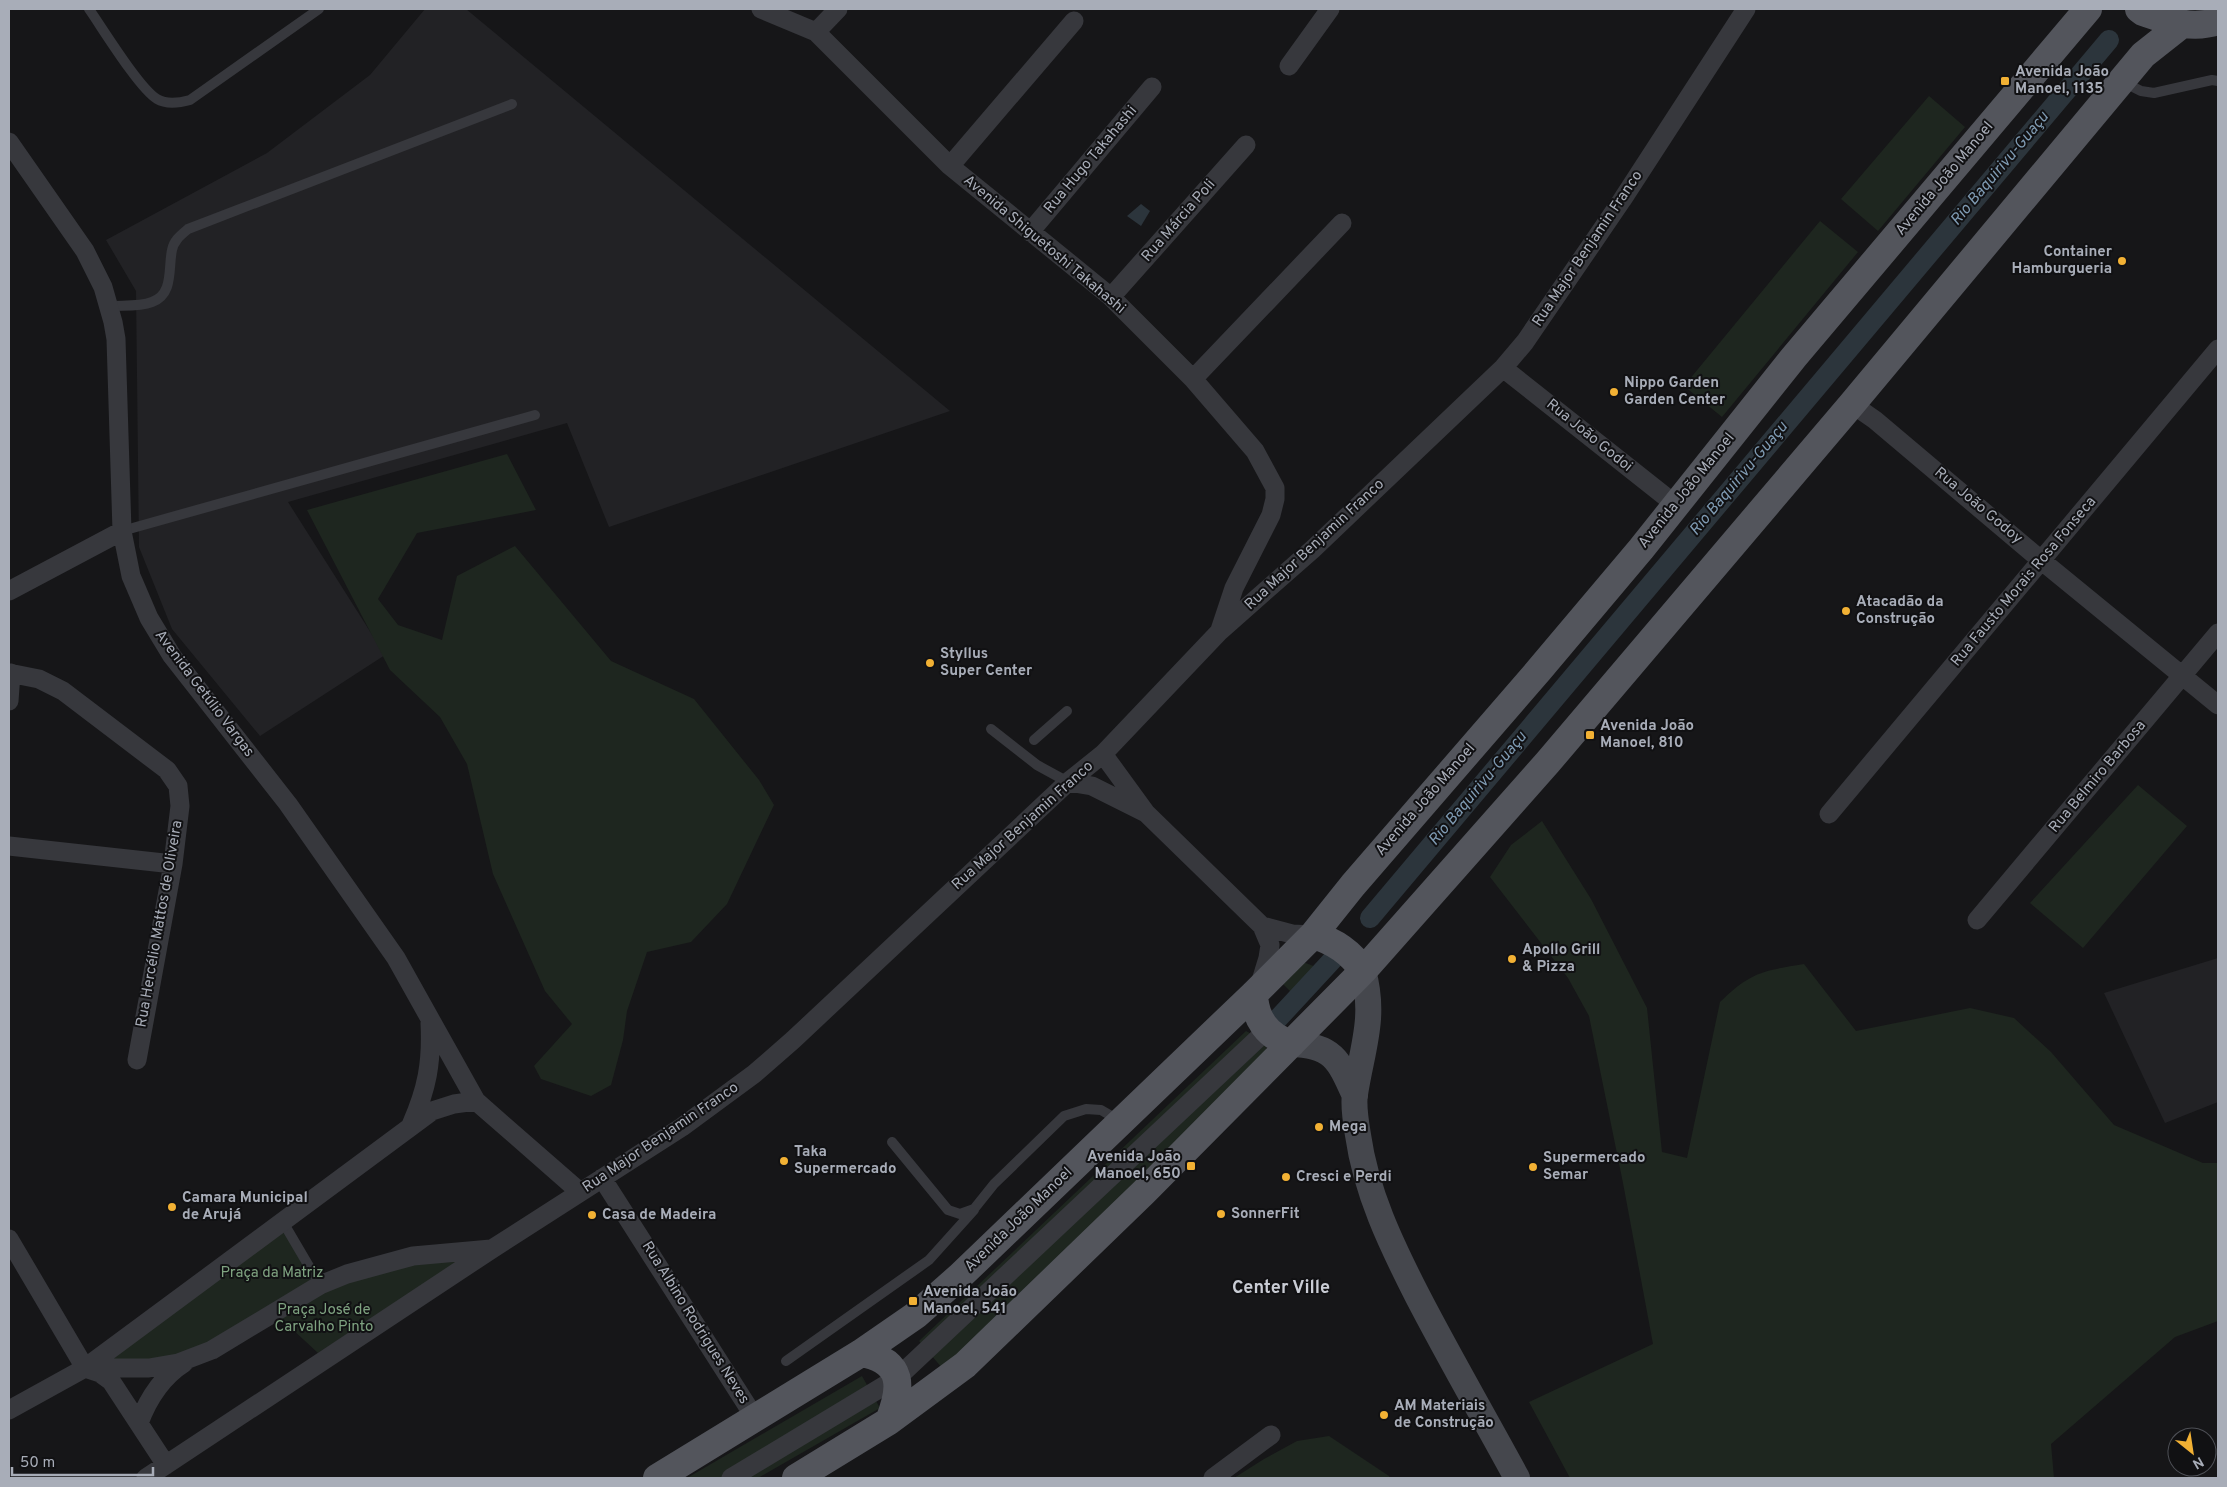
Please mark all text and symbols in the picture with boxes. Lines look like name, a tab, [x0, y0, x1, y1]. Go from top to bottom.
place label: Avenida João Manoel, 1135	[2015, 63, 2109, 99]
marker: Avenida João Manoel, 1135	[1999, 75, 2011, 87]
street label: Rua Hugo Takahashi	[1040, 102, 1142, 218]
water label: Rio Baquirivu-Guaçu	[1946, 108, 2054, 230]
street label: Avenida João Manoel	[1892, 118, 1998, 240]
street label: Rua Major Benjamin Franco	[1529, 167, 1647, 331]
street label: Avenida Shiguetoshi Takahashi	[959, 171, 1129, 319]
street label: Rua Márcia Poli	[1138, 176, 1220, 266]
place label: Container Hamburgueria	[2012, 243, 2113, 279]
marker: Container Hamburgueria	[2116, 255, 2128, 267]
place label: Nippo Garden Garden Center	[1624, 374, 1726, 410]
marker: Nippo Garden Garden Center	[1608, 386, 1620, 398]
street label: Rua João Godoi	[1542, 395, 1636, 477]
water label: Rio Baquirivu-Guaçu	[1685, 418, 1793, 540]
street label: Avenida João Manoel	[1635, 430, 1739, 552]
street label: Rua João Godoy	[1930, 463, 2026, 549]
street label: Rua Major Benjamin Franco	[1241, 475, 1389, 615]
street label: Rua Fausto Morais Rosa Fonseca	[1947, 493, 2101, 671]
place label: Atacadão da Construção	[1856, 593, 1944, 629]
marker: Atacadão da Construção	[1840, 605, 1852, 617]
street label: Avenida Getúlio Vargas	[150, 627, 258, 761]
place label: Styllus Super Center	[940, 645, 1033, 681]
marker: Styllus Super Center	[924, 657, 936, 669]
place label: Avenida João Manoel, 810	[1600, 717, 1694, 753]
street label: Rua Belmiro Barbosa	[2045, 717, 2151, 837]
water label: Rio Baquirivu-Guaçu	[1424, 728, 1532, 850]
marker: Avenida João Manoel, 810	[1584, 729, 1596, 741]
street label: Avenida João Manoel	[1372, 740, 1480, 860]
street label: Rua Major Benjamin Franco	[948, 757, 1098, 895]
street label: Rua Hercélio Mattos de Oliveira	[132, 819, 188, 1029]
place label: Apollo Grill & Pizza	[1522, 941, 1600, 977]
marker: Apollo Grill & Pizza	[1506, 953, 1518, 965]
street label: Rua Major Benjamin Franco	[579, 1079, 743, 1197]
place label: Mega	[1329, 1118, 1367, 1137]
marker: Mega	[1313, 1121, 1325, 1133]
place label: Taka Supermercado	[794, 1143, 896, 1179]
place label: Avenida João Manoel, 650	[1087, 1148, 1181, 1184]
place label: Supermercado Semar	[1543, 1149, 1645, 1185]
marker: Taka Supermercado	[778, 1155, 790, 1167]
marker: Avenida João Manoel, 650	[1185, 1160, 1197, 1172]
marker: Supermercado Semar	[1527, 1161, 1539, 1173]
street label: Avenida João Manoel	[961, 1164, 1077, 1276]
place label: Cresci e Perdi	[1296, 1168, 1392, 1187]
marker: Cresci e Perdi	[1280, 1171, 1292, 1183]
place label: Camara Municipal de Arujá	[182, 1189, 308, 1225]
marker: Camara Municipal de Arujá	[166, 1201, 178, 1213]
place label: SonnerFit	[1231, 1205, 1300, 1224]
place label: Casa de Madeira	[602, 1206, 716, 1225]
marker: SonnerFit	[1215, 1208, 1227, 1220]
marker: Casa de Madeira	[586, 1209, 598, 1221]
street label: Rua Albino Rodrigues Neves	[637, 1238, 753, 1408]
park label: Praça da Matriz	[220, 1264, 324, 1283]
district label: Center Ville	[1232, 1277, 1330, 1300]
place label: Avenida João Manoel, 541	[923, 1283, 1017, 1319]
marker: Avenida João Manoel, 541	[907, 1295, 919, 1307]
park label: Praça José de Carvalho Pinto	[275, 1301, 373, 1337]
place label: AM Materiais de Construção	[1394, 1397, 1494, 1433]
marker: AM Materiais de Construção	[1378, 1409, 1390, 1421]
north arrow	[2167, 1427, 2217, 1477]
scale bar	[12, 1444, 154, 1476]
text: N	[2189, 1452, 2206, 1472]
text: 50 m	[20, 1454, 55, 1473]

